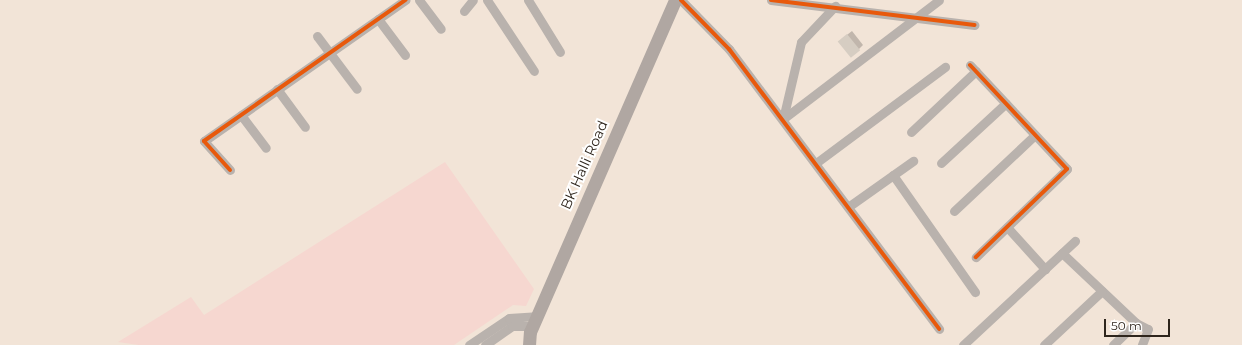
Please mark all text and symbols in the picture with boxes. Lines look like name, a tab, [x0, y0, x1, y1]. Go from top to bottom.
street label: BK Halli Road	[557, 118, 611, 212]
scale bar	[1106, 311, 1172, 337]
text: 50 m	[1111, 318, 1142, 333]

